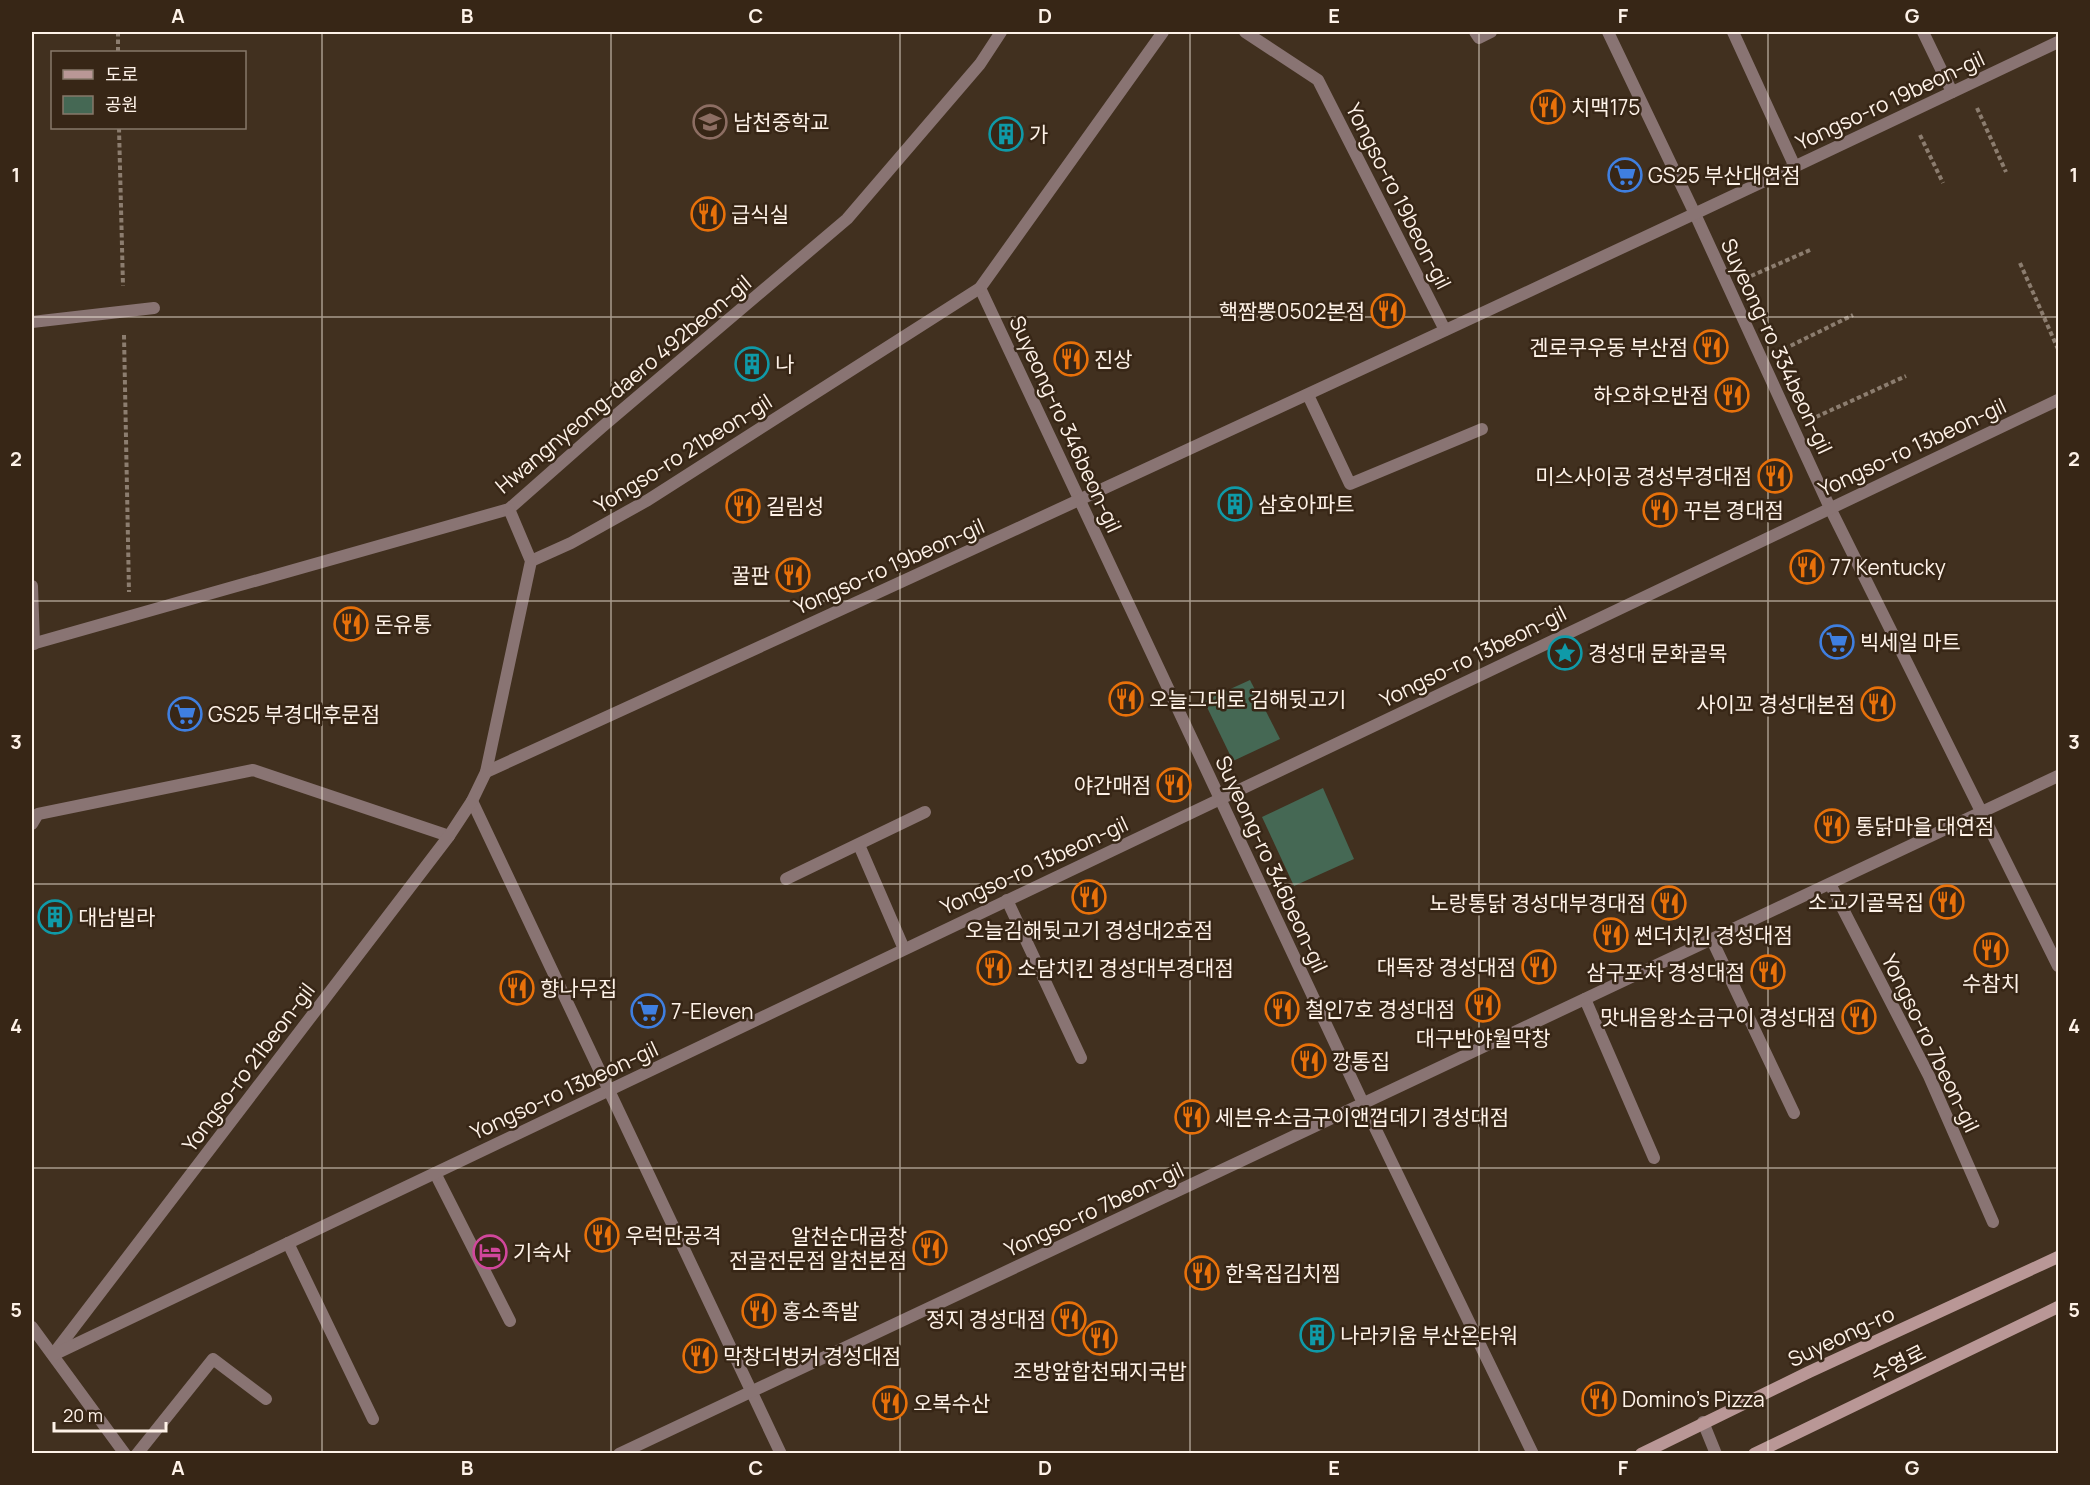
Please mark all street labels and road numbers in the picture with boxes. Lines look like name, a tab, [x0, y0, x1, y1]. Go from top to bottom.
street label: Yongso-ro 19beon-gil	[1791, 44, 1989, 156]
street label: Yongso-ro 19beon-gil	[1340, 98, 1458, 294]
street label: Suyeong-ro 334beon-gil	[1715, 234, 1839, 458]
street label: Hwangnyeong-daero 492beon-gil	[489, 269, 757, 499]
street label: Suyeong-ro 346beon-gil	[1003, 311, 1129, 537]
street label: Yongso-ro 21beon-gil	[589, 387, 777, 519]
street label: Yongso-ro 13beon-gil	[1814, 391, 2010, 503]
street label: Yongso-ro 19beon-gil	[789, 511, 989, 621]
street label: Yongso-ro 13beon-gil	[1375, 599, 1571, 713]
street label: Suyeong-ro 346beon-gil	[1209, 751, 1335, 977]
street label: Yongso-ro 13beon-gil	[936, 809, 1132, 921]
street label: Yongso-ro 7beon-gil	[1876, 949, 1986, 1137]
street label: Yongso-ro 21beon-gil	[175, 977, 321, 1157]
street label: Yongso-ro 13beon-gil	[466, 1034, 662, 1146]
street label: Yongso-ro 7beon-gil	[1000, 1155, 1188, 1263]
street label: Suyeong-ro	[1783, 1299, 1899, 1373]
street label: 수영로	[1866, 1338, 1930, 1388]

